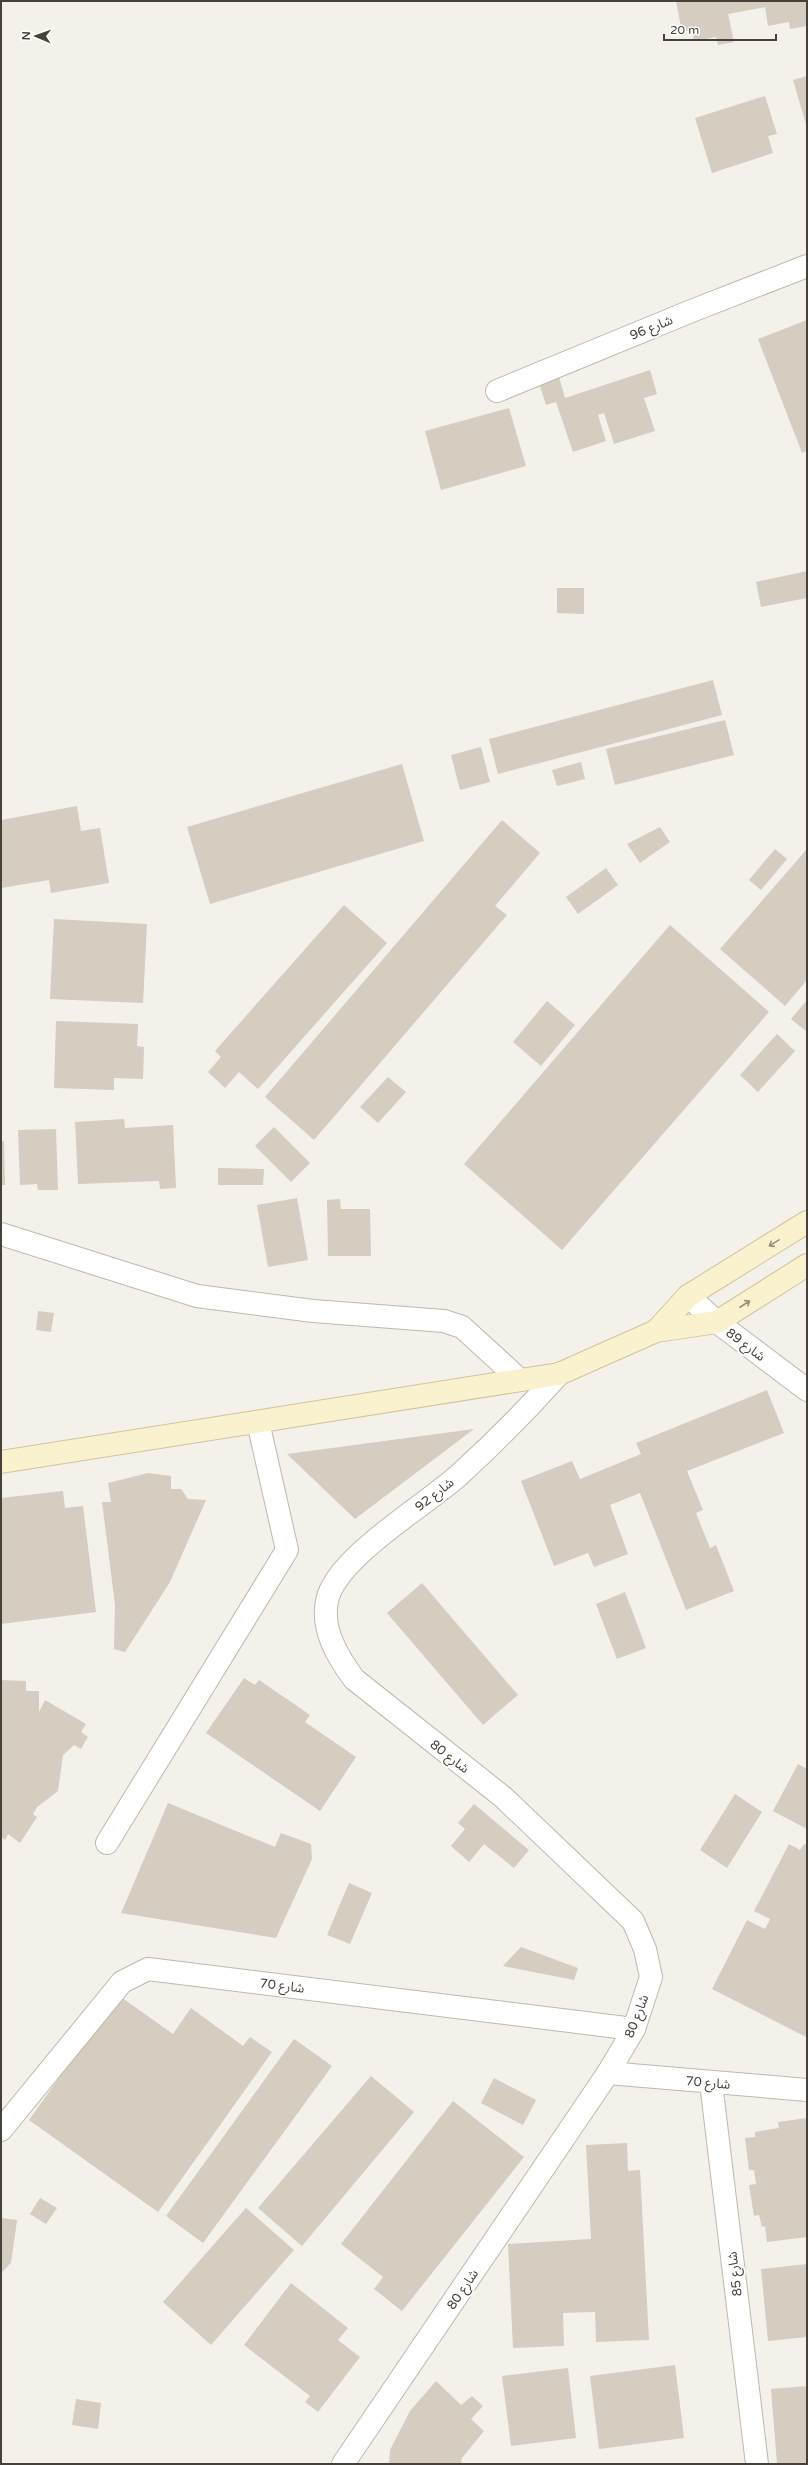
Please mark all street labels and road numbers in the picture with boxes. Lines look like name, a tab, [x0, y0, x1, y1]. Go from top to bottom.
street label: شارع 96	[627, 312, 676, 346]
street label: شارع 89	[721, 1325, 768, 1366]
street label: شارع 92	[412, 1475, 459, 1517]
street label: شارع 80	[425, 1737, 472, 1779]
street label: شارع 70	[258, 1975, 305, 1999]
street label: شارع 80	[621, 1992, 654, 2041]
street label: شارع 70	[685, 2073, 731, 2095]
street label: شارع 85	[724, 2250, 748, 2297]
street label: شارع 80	[444, 2266, 484, 2314]

